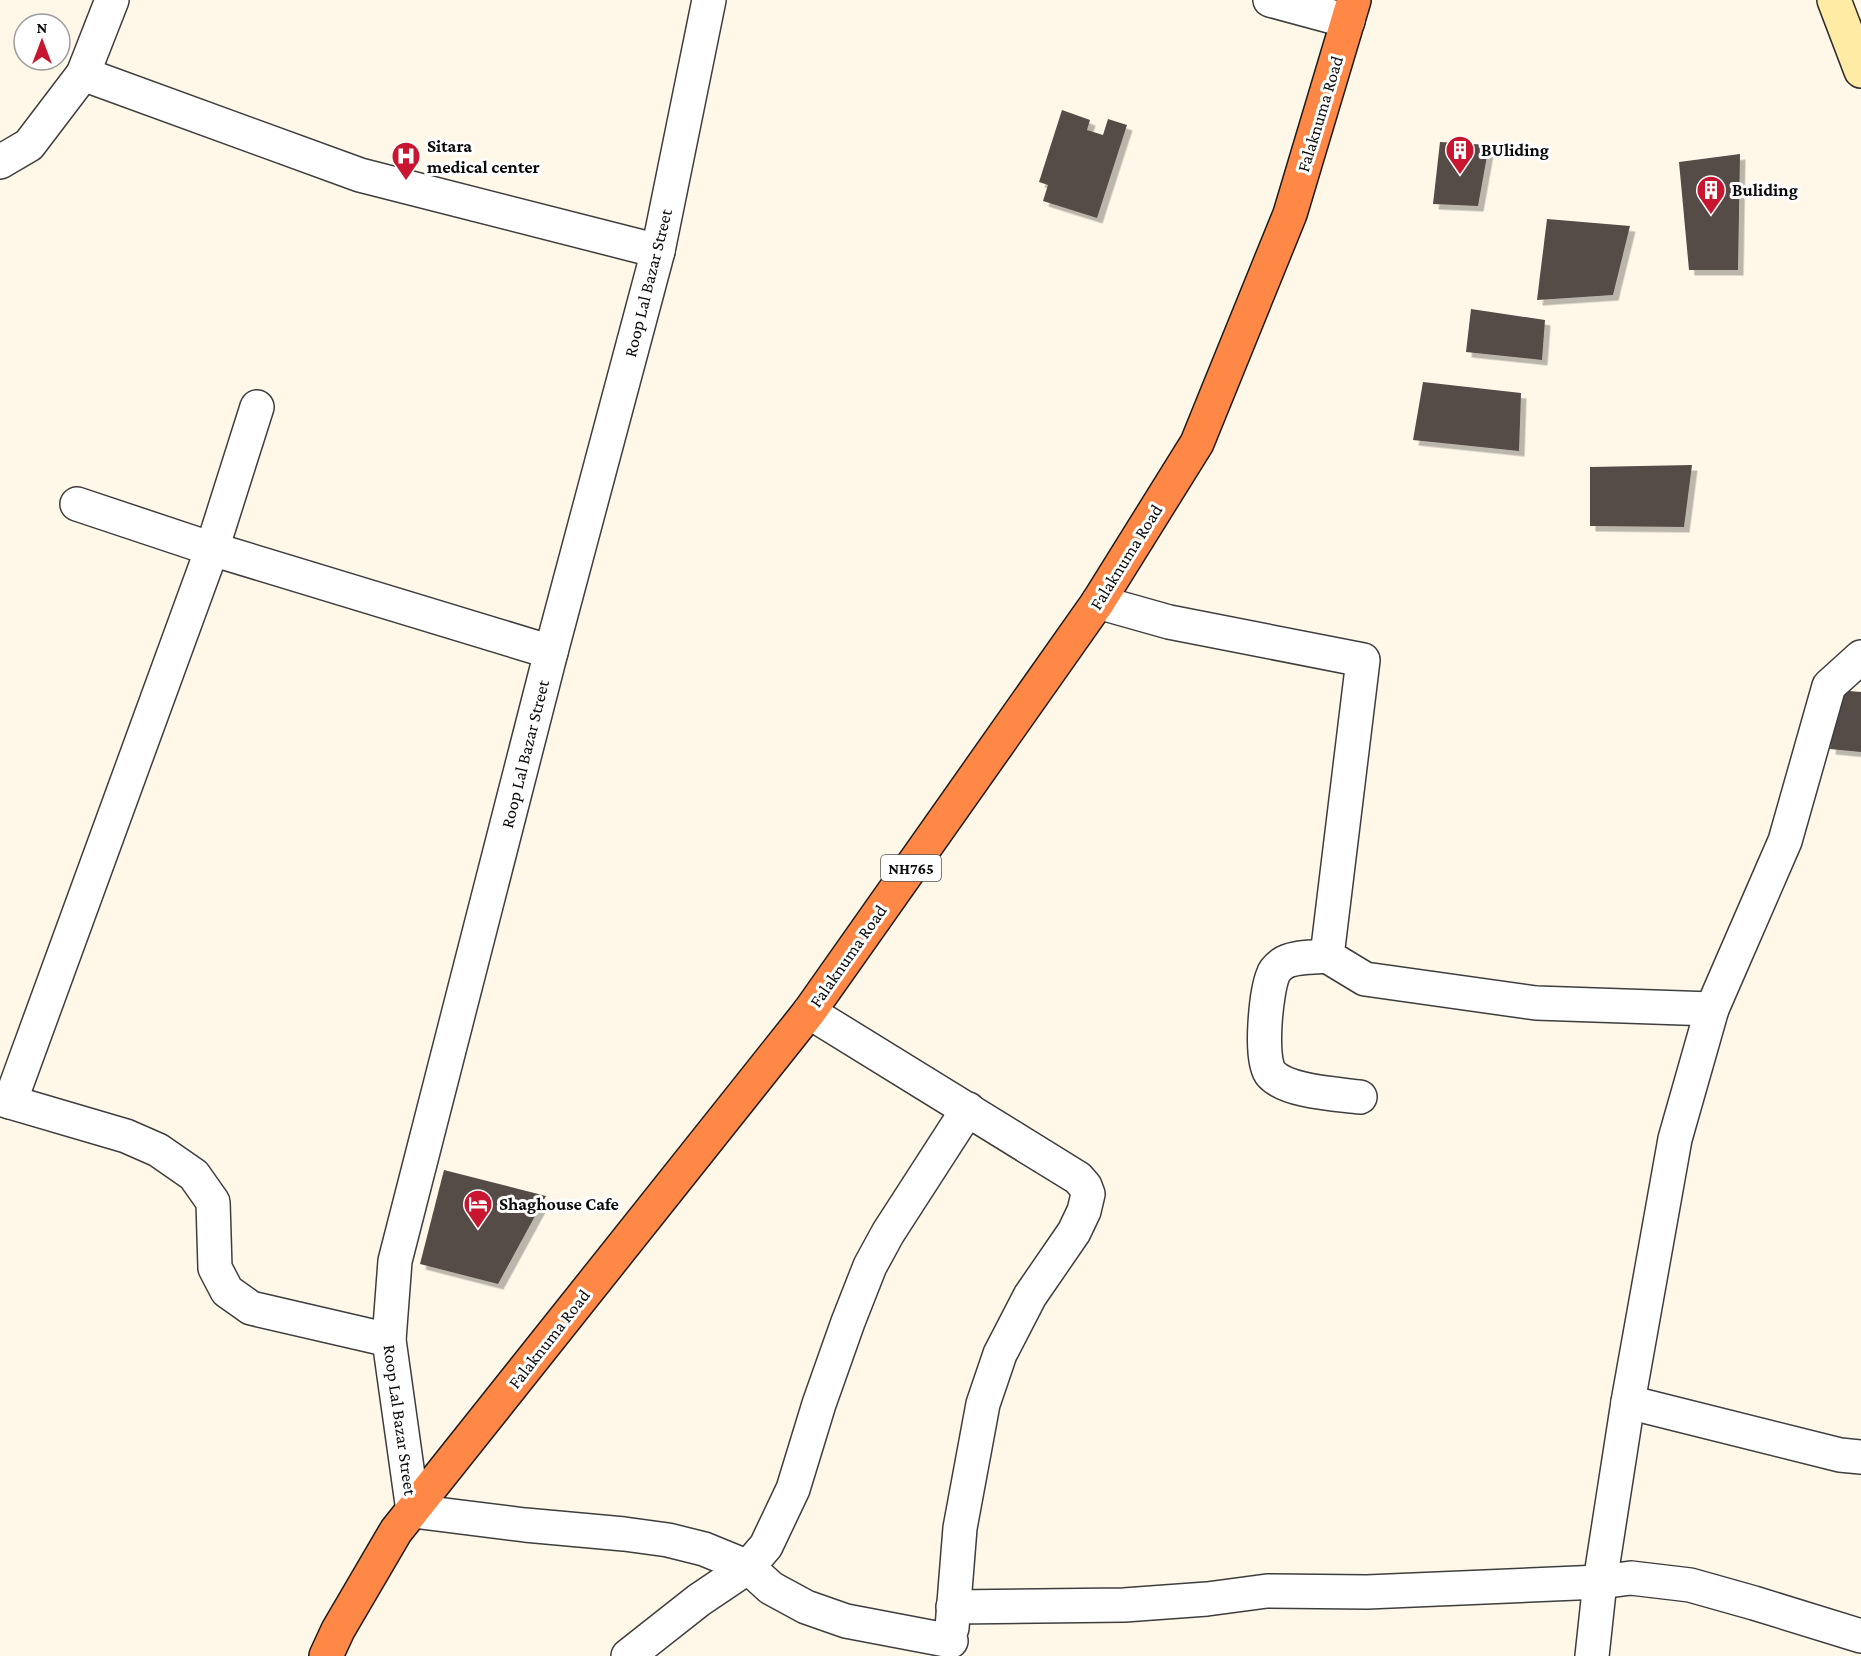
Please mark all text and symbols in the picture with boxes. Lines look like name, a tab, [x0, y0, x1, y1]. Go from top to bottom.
north arrow	[12, 12, 72, 72]
text: N	[37, 19, 48, 36]
street label: Falaknuma Road	[1293, 53, 1347, 174]
building icon: BUliding	[1444, 134, 1476, 176]
place label: Sitara medical center	[427, 136, 540, 177]
hospital icon: Sitara medical center	[390, 140, 422, 182]
place label: BUliding	[1481, 140, 1549, 160]
building icon: Buliding	[1695, 174, 1727, 216]
place label: Buliding	[1732, 180, 1798, 200]
street label: Roop Lal Bazar Street	[620, 206, 676, 359]
street label: Falaknuma Road	[1086, 500, 1167, 613]
street label: Roop Lal Bazar Street	[497, 677, 553, 830]
road number: NH765	[881, 855, 941, 881]
street label: Falaknuma Road	[805, 901, 891, 1011]
hotel icon: Shaghouse Cafe	[462, 1188, 494, 1230]
place label: Shaghouse Cafe	[499, 1194, 619, 1214]
street label: Falaknuma Road	[504, 1285, 594, 1393]
street label: Roop Lal Bazar Street	[380, 1343, 421, 1498]

